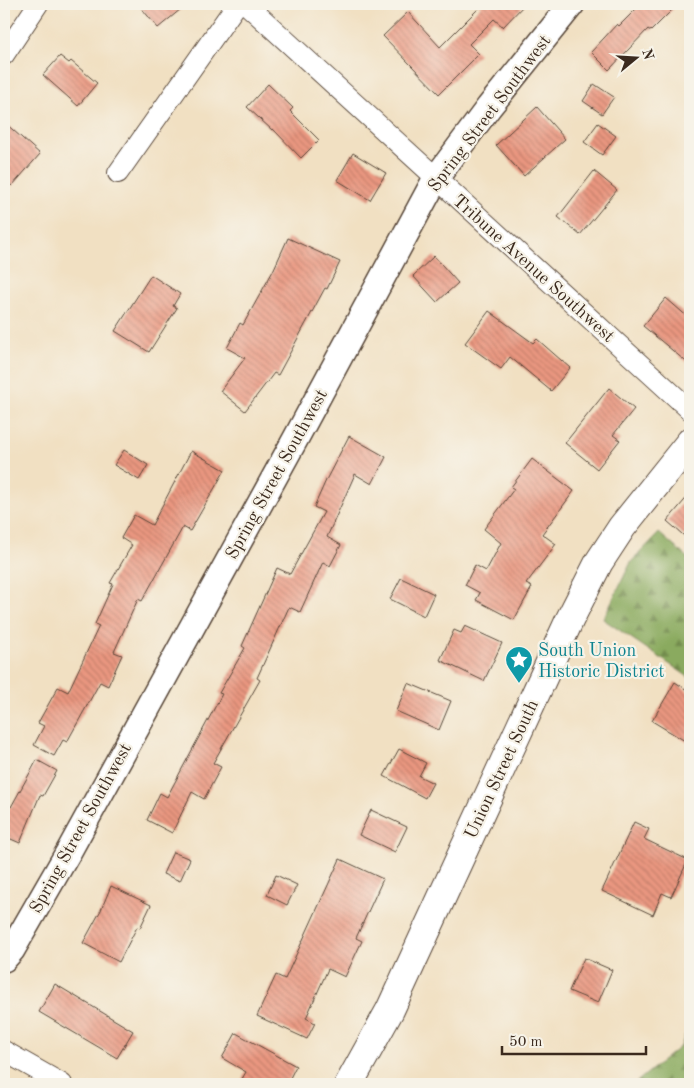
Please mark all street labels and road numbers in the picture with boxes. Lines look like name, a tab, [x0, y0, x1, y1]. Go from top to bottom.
street label: Spring Street Southwest	[425, 32, 555, 195]
street label: Tribune Avenue Southwest	[449, 192, 618, 346]
street label: Spring Street Southwest	[223, 386, 331, 562]
street label: Union Street South	[462, 697, 542, 842]
street label: Spring Street Southwest	[27, 740, 135, 916]

